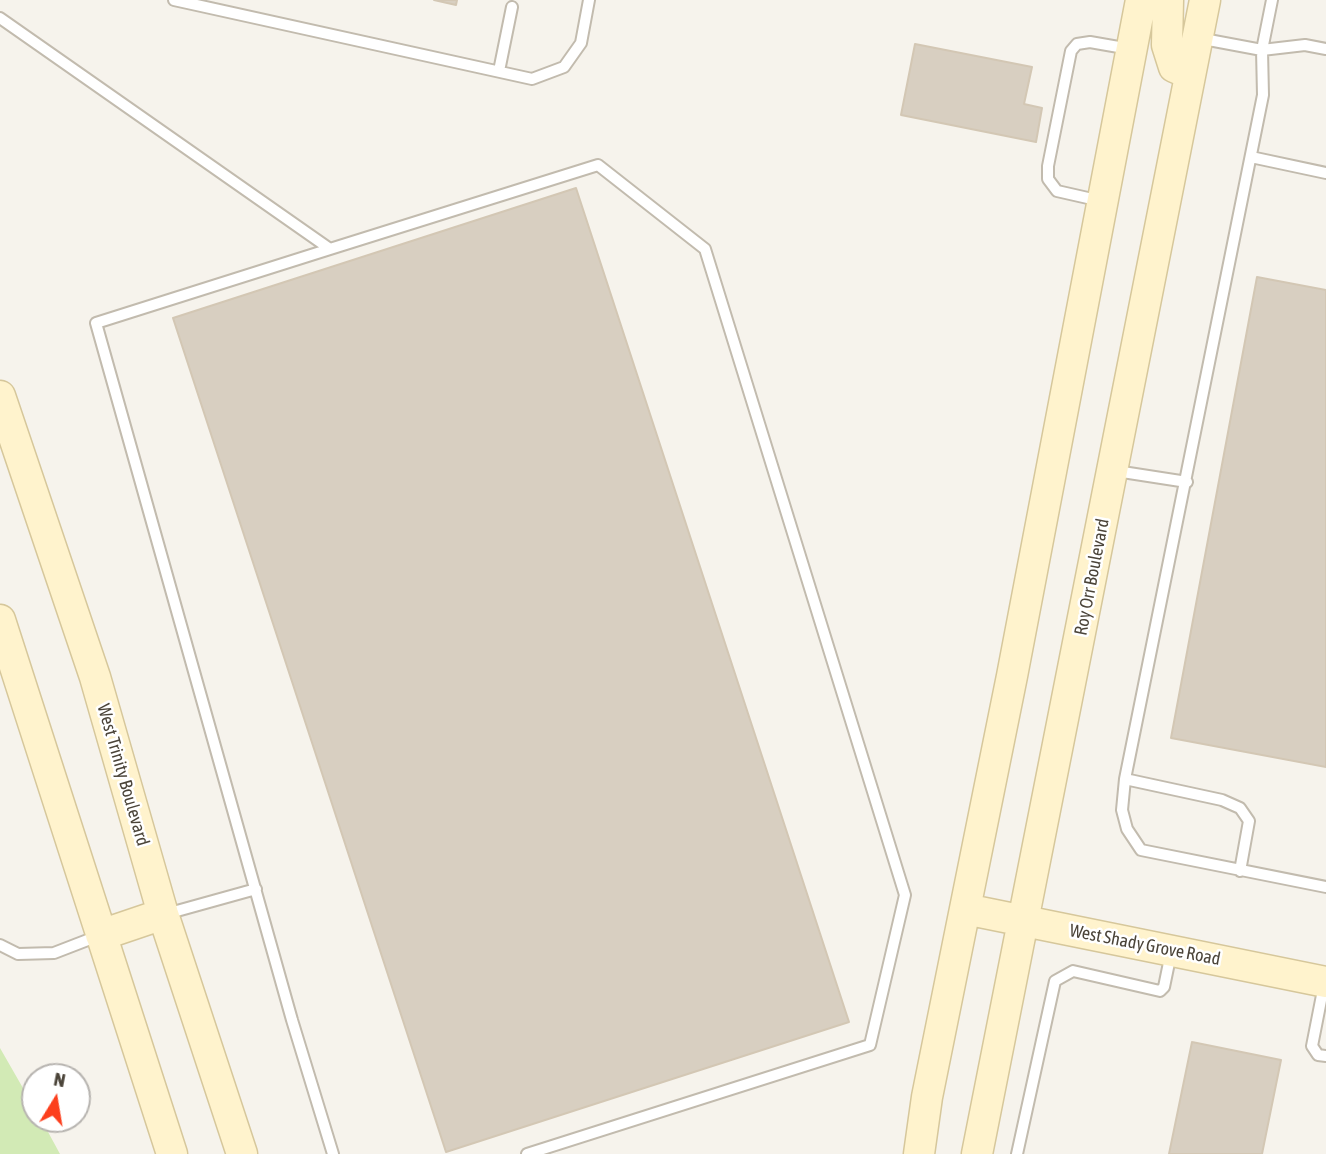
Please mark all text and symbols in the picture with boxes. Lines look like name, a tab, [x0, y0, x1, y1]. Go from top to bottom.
street label: Roy Orr Boulevard	[1070, 517, 1114, 637]
street label: West Trinity Boulevard	[92, 702, 154, 848]
street label: West Shady Grove Road	[1068, 920, 1222, 970]
north arrow	[21, 1063, 91, 1133]
text: N	[52, 1067, 67, 1091]

